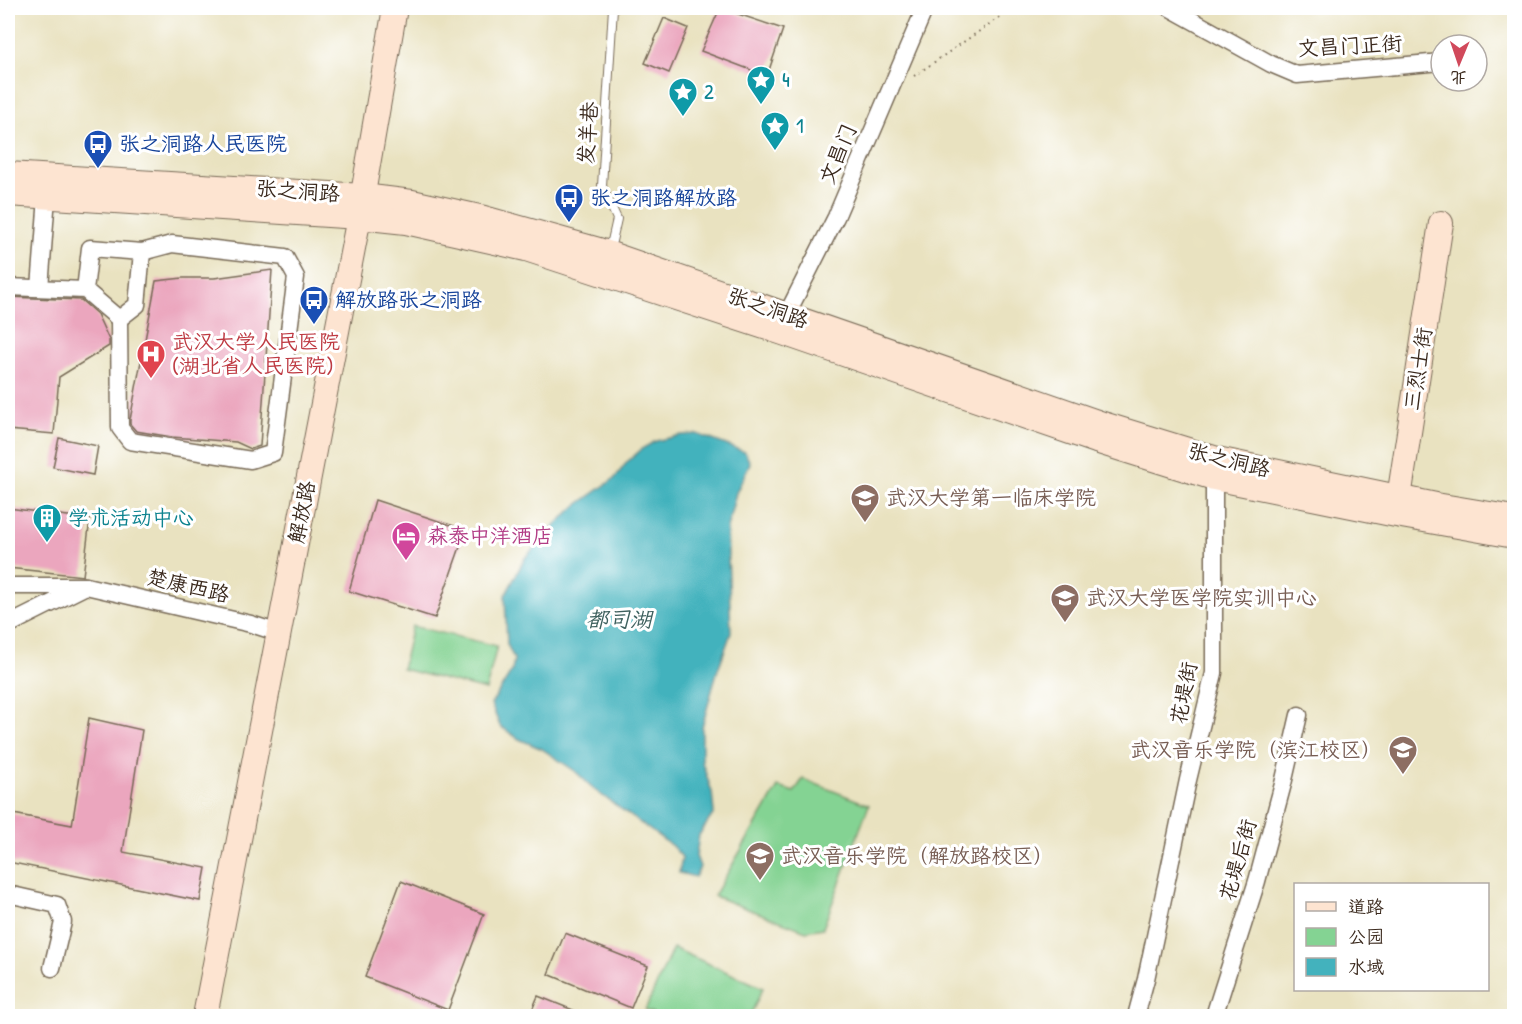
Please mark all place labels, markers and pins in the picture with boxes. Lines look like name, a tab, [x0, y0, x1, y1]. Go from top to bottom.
place icon: 4	[745, 64, 777, 106]
place label: 4	[782, 65, 790, 94]
place icon: 2	[667, 76, 699, 118]
place label: 2	[704, 77, 714, 106]
place icon: 1	[759, 110, 791, 152]
place label: 1	[796, 111, 804, 140]
bus stop icon: 张之洞路人民医院	[82, 128, 114, 170]
place label: 张之洞路人民医院	[119, 129, 287, 158]
bus stop icon: 张之洞路解放路	[553, 182, 585, 224]
place label: 张之洞路解放路	[590, 183, 737, 212]
bus stop icon: 解放路张之洞路	[298, 284, 330, 326]
place label: 解放路张之洞路	[335, 285, 482, 314]
place label: 武汉大学人民医院 (湖北省人民医院)	[172, 327, 340, 380]
hospital icon: 武汉大学人民医院 (湖北省人民医院)	[135, 338, 167, 380]
school or university icon: 武汉大学第一临床学院	[849, 482, 881, 524]
place label: 武汉大学第一临床学院	[886, 483, 1096, 512]
building icon: 学术活动中心	[31, 502, 63, 544]
place label: 学术活动中心	[68, 503, 194, 532]
hotel icon: 森泰中洋酒店	[390, 520, 422, 562]
place label: 森泰中洋酒店	[427, 521, 553, 550]
school or university icon: 武汉大学医学院实训中心	[1049, 582, 1081, 624]
place label: 武汉大学医学院实训中心	[1086, 583, 1317, 612]
school or university icon: 武汉音乐学院（滨江校区）	[1387, 734, 1419, 776]
place label: 武汉音乐学院（滨江校区）	[1130, 735, 1382, 764]
school or university icon: 武汉音乐学院（解放路校区）	[744, 840, 776, 882]
place label: 武汉音乐学院（解放路校区）	[781, 841, 1054, 870]

